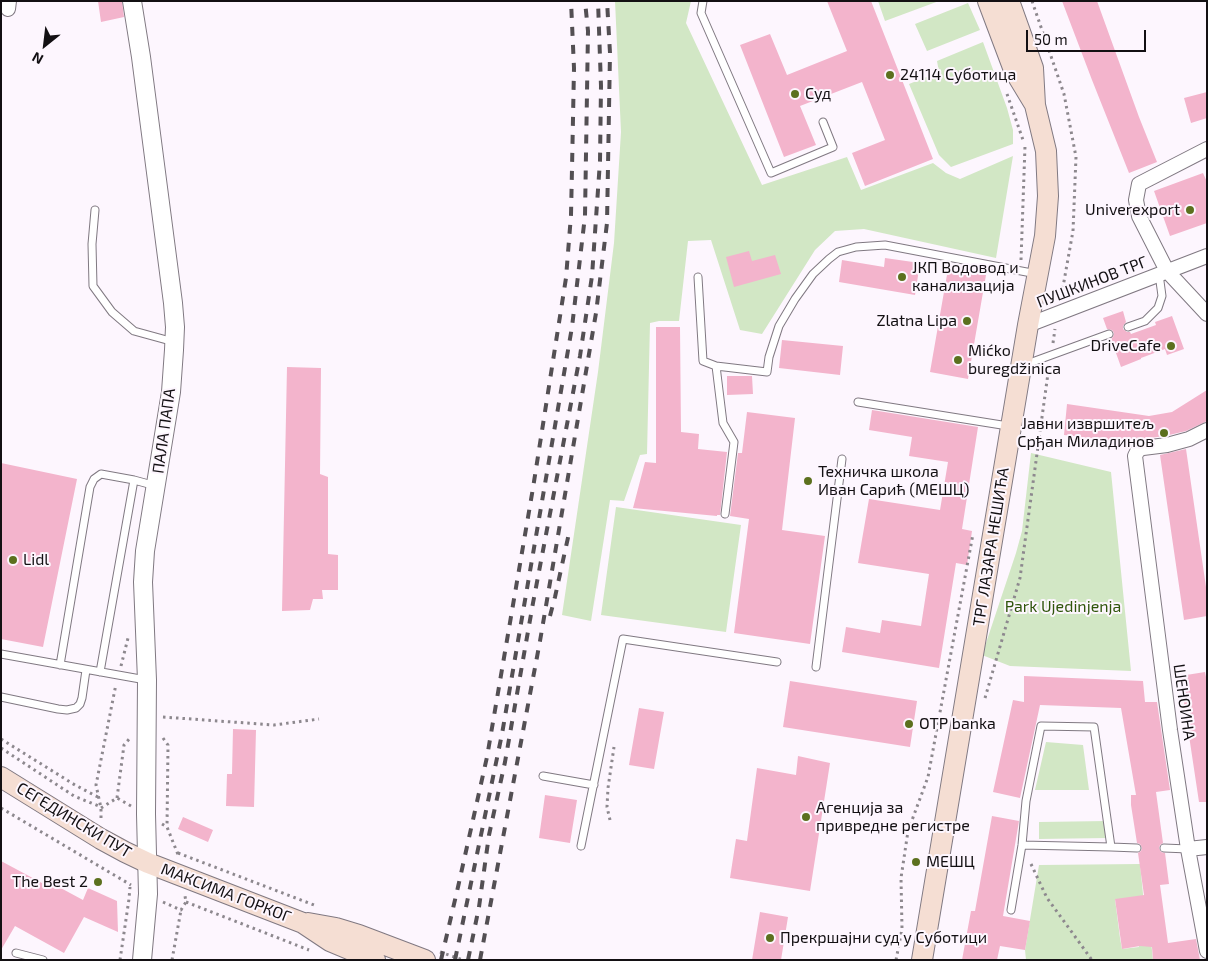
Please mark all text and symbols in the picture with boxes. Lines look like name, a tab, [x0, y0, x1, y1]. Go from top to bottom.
north arrow	[20, 20, 70, 70]
scale bar	[1028, 20, 1148, 52]
text: 50 m	[1034, 30, 1068, 48]
text: N	[29, 49, 46, 68]
place label: 24114 Суботица	[900, 65, 1016, 85]
marker: 24114 Суботица	[884, 69, 896, 81]
place label: Суд	[805, 84, 831, 104]
marker: Суд	[789, 88, 801, 100]
place label: Univerexport	[1085, 200, 1180, 220]
marker: Univerexport	[1184, 204, 1196, 216]
street label: ПУШКИНОВ ТРГ	[1034, 252, 1150, 312]
place label: ЈКП Водовод и канализација	[912, 258, 1019, 296]
marker: ЈКП Водовод и канализација	[896, 271, 908, 283]
place label: Zlatna Lipa	[876, 311, 957, 331]
marker: Zlatna Lipa	[961, 315, 973, 327]
place label: DriveCafe	[1091, 336, 1161, 356]
marker: DriveCafe	[1165, 340, 1177, 352]
place label: Mićko buregdžinica	[968, 341, 1061, 379]
marker: Mićko buregdžinica	[952, 354, 964, 366]
street label: ПАЛА ПАПА	[149, 387, 179, 475]
place label: Јавни извршитељ Срђан Миладинов	[1017, 414, 1154, 452]
marker: Јавни извршитељ Срђан Миладинов	[1158, 427, 1170, 439]
place label: Техничка школа Иван Сарић (МЕШЦ)	[818, 462, 970, 500]
street label: ТРГ ЛАЗАРА НЕШИЋА	[969, 466, 1013, 628]
marker: Техничка школа Иван Сарић (МЕШЦ)	[802, 475, 814, 487]
place label: Lidl	[23, 550, 49, 570]
marker: Lidl	[7, 554, 19, 566]
park label: Park Ujedinjenja	[1005, 597, 1121, 617]
street label: ШЕНОИНА	[1169, 663, 1199, 741]
place label: OTP banka	[919, 714, 996, 734]
marker: OTP banka	[903, 718, 915, 730]
street label: СЕГЕДИНСКИ ПУТ	[13, 778, 135, 862]
place label: Агенција за привредне регистре	[816, 798, 970, 836]
marker: Агенција за привредне регистре	[800, 811, 812, 823]
place label: МЕШЦ	[926, 852, 975, 872]
marker: МЕШЦ	[910, 856, 922, 868]
street label: МАКСИМА ГОРКОГ	[158, 859, 294, 927]
place label: The Best 2	[12, 872, 88, 892]
marker: The Best 2	[92, 876, 104, 888]
place label: Прекршајни суд у Суботици	[780, 928, 987, 948]
marker: Прекршајни суд у Суботици	[764, 932, 776, 944]

